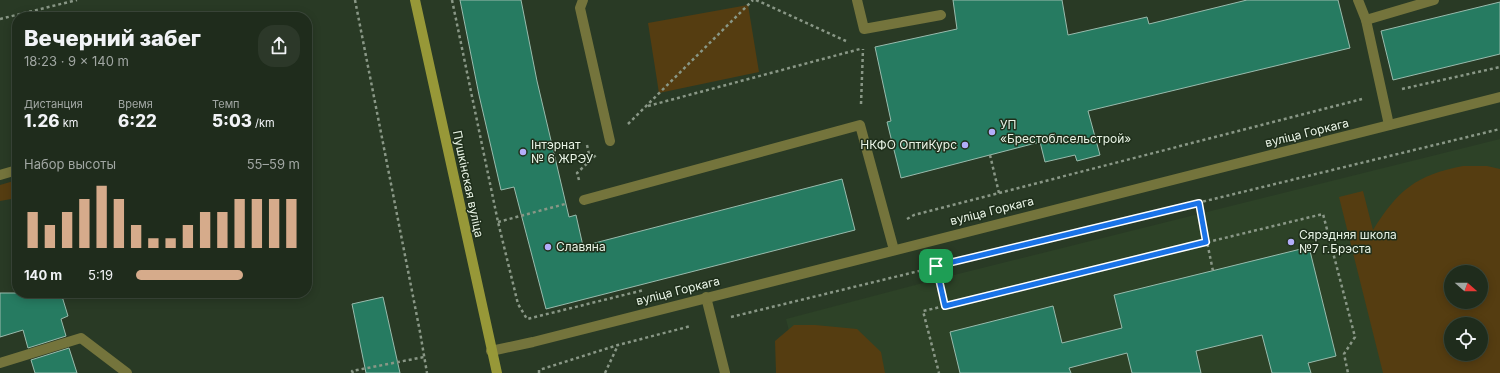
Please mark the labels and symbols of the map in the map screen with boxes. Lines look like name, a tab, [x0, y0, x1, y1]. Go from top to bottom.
street label: вуліца Горкага	[1263, 115, 1350, 150]
place label: УП «Брестоблсельстрой»	[1000, 117, 1131, 146]
marker: УП «Брестоблсельстрой»	[987, 127, 997, 137]
street label: Пушкінская вуліца	[450, 129, 487, 239]
place label: Інтэрнат № 6 ЖРЭУ	[531, 137, 594, 166]
place label: НКФО ОптиКурс	[860, 137, 957, 152]
marker: НКФО ОптиКурс	[960, 140, 970, 150]
marker: Інтэрнат № 6 ЖРЭУ	[518, 147, 528, 157]
street label: вуліца Горкага	[948, 193, 1035, 228]
place label: Сярэдняя школа №7 г.Брэста	[1299, 227, 1397, 256]
marker: Сярэдняя школа №7 г.Брэста	[1286, 237, 1296, 247]
place label: Славяна	[556, 239, 606, 254]
marker: Славяна	[543, 242, 553, 252]
pin	[919, 249, 953, 283]
north arrow	[1444, 265, 1488, 309]
street label: вуліца Горкага	[634, 273, 721, 308]

